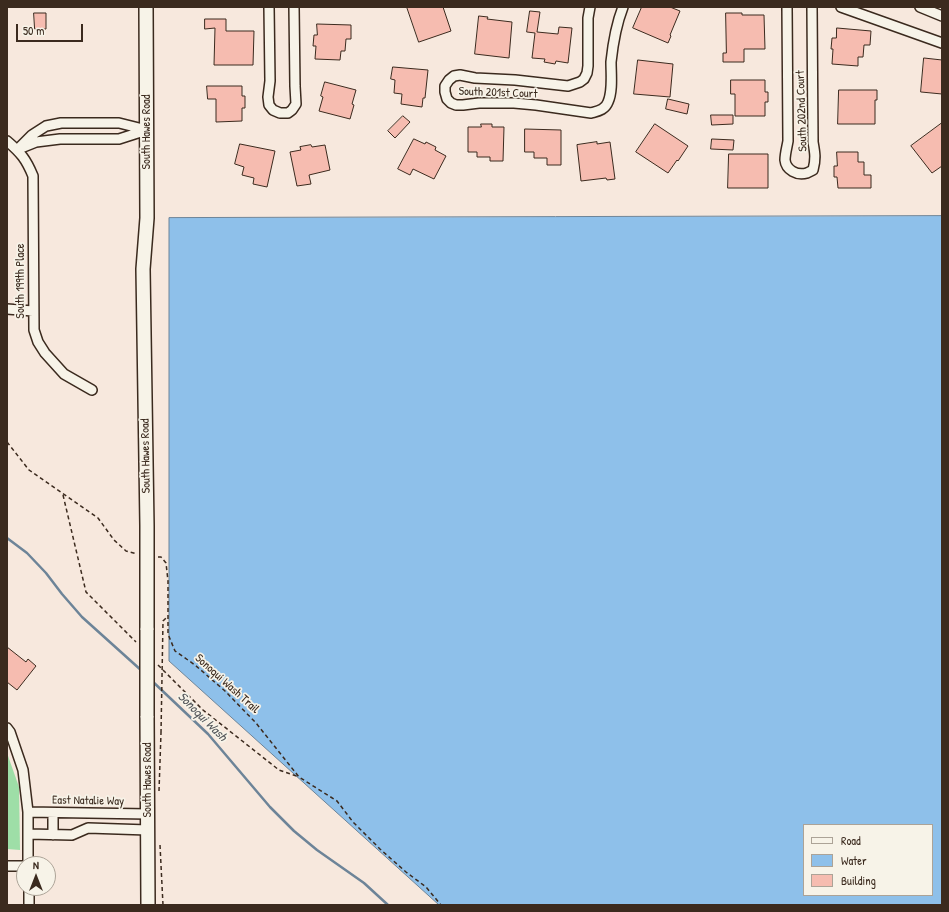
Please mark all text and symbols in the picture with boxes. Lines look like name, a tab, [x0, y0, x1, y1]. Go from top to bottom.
scale bar	[18, 16, 85, 42]
text: 50 m	[23, 22, 44, 39]
street label: South 202nd Court	[793, 70, 811, 152]
street label: South 201st Court	[458, 84, 538, 102]
street label: South Hawes Road	[140, 95, 154, 169]
street label: South 199th Place	[14, 243, 28, 319]
street label: South Hawes Road	[138, 418, 154, 494]
street label: Sonoqui Wash Trail	[192, 651, 262, 717]
water label: Sonoqui Wash	[174, 689, 230, 745]
street label: South Hawes Road	[141, 743, 155, 817]
street label: East Natalie Way	[52, 793, 124, 809]
legend	[803, 824, 933, 896]
text: Road	[841, 832, 861, 849]
text: Water	[841, 852, 867, 869]
north arrow	[16, 856, 56, 896]
text: N	[33, 858, 39, 872]
text: Building	[841, 872, 876, 889]

